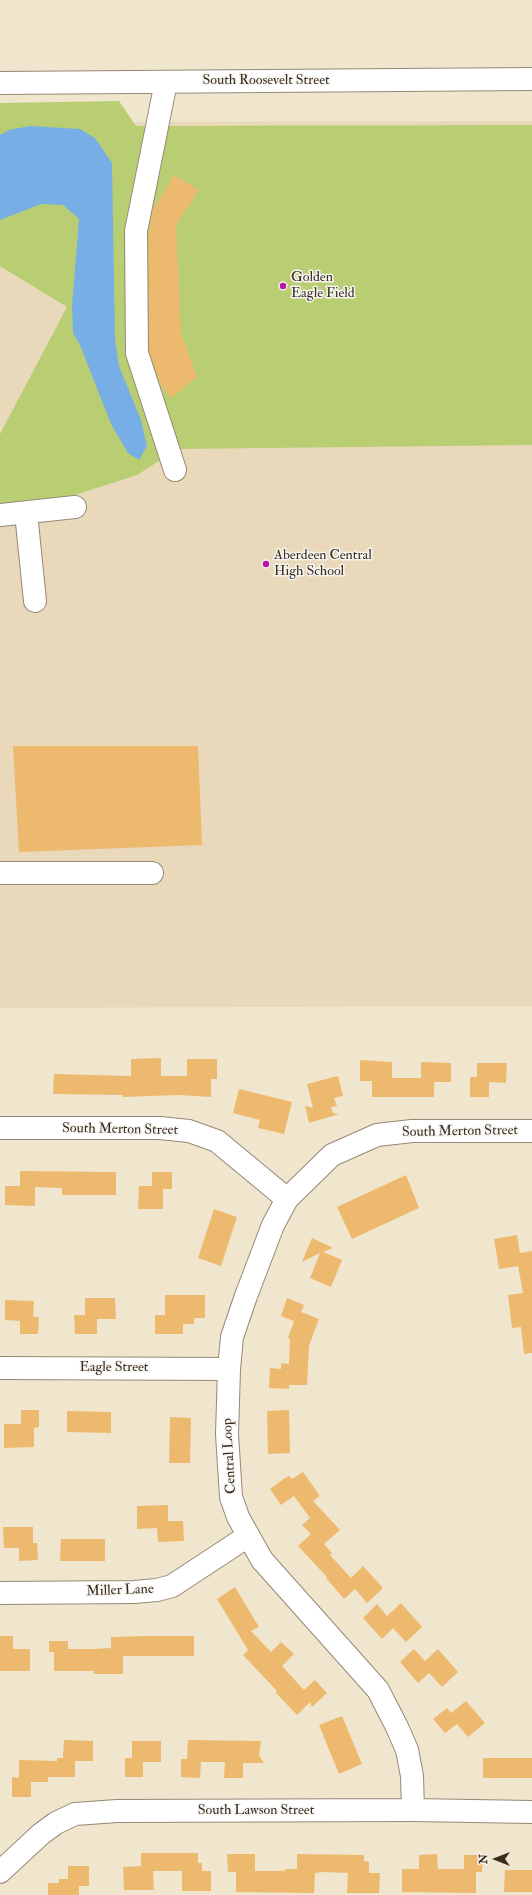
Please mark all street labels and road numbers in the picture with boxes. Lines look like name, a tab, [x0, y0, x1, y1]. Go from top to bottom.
street label: South Roosevelt Street	[202, 73, 330, 89]
street label: South Merton Street	[62, 1121, 178, 1139]
street label: South Merton Street	[402, 1123, 518, 1141]
street label: Eagle Street	[80, 1360, 148, 1376]
street label: Central Loop	[220, 1418, 240, 1494]
street label: Miller Lane	[86, 1581, 154, 1601]
street label: South Lawson Street	[198, 1803, 314, 1819]

